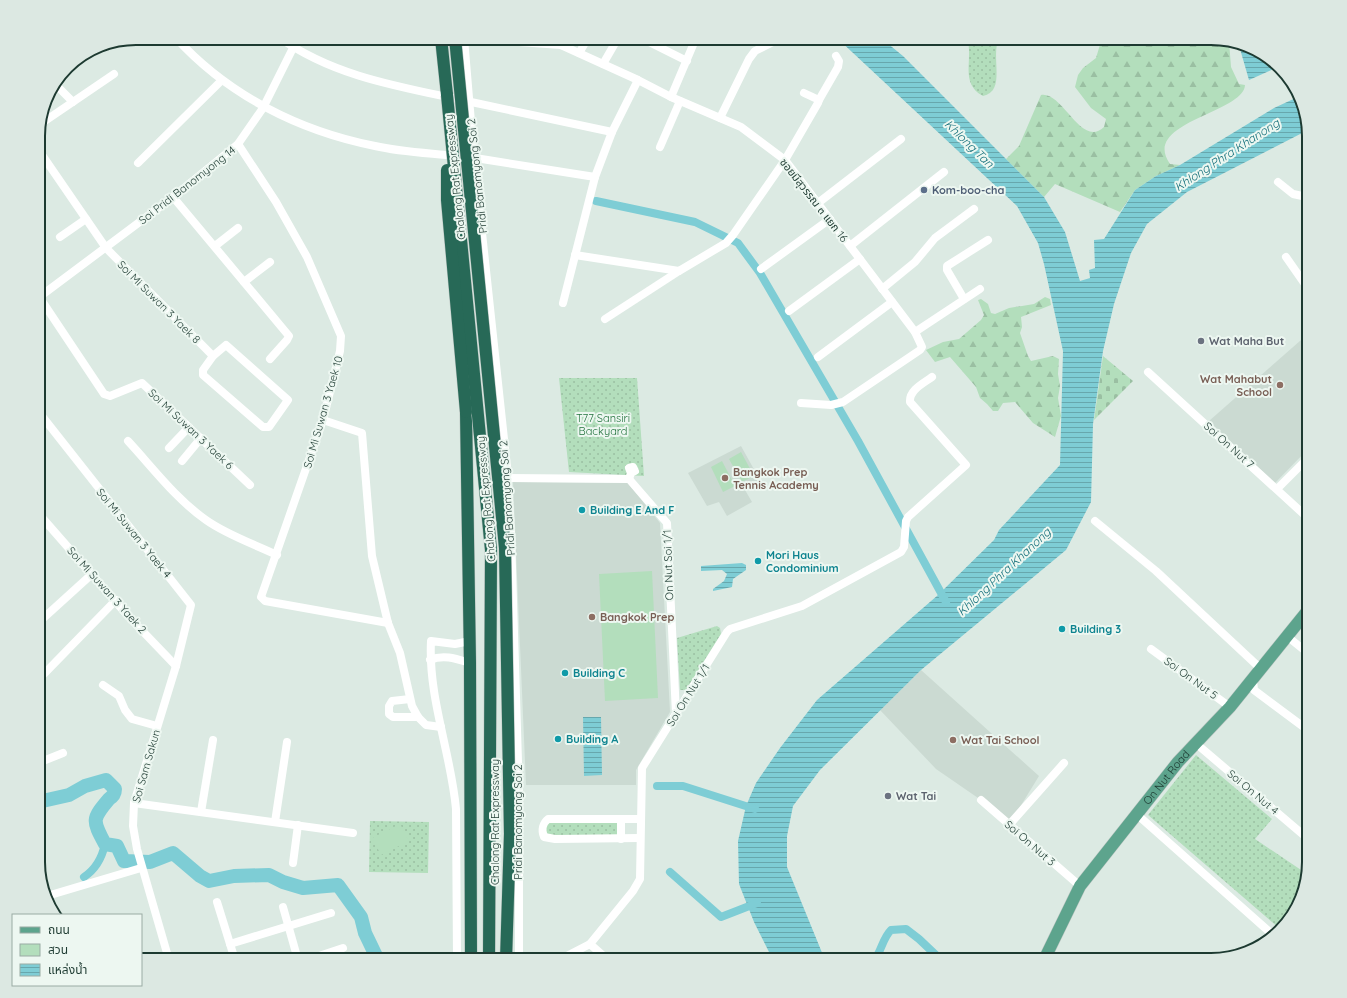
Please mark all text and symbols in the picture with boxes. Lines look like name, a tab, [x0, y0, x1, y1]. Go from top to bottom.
street label: Chalong Rat Expressway	[441, 114, 469, 240]
water label: Khlong Phra Khanong	[1171, 114, 1283, 194]
water label: Khlong Tan	[942, 116, 998, 172]
street label: Pridi Banomyong Soi 2	[464, 118, 490, 234]
street label: Soi Pridi Banomyong 14	[136, 143, 238, 227]
street label: ซอยมีสุวรรณ ๓ แยก 16	[777, 155, 851, 245]
place label: Kom-boo-cha	[932, 183, 1004, 197]
marker: Kom-boo-cha	[919, 185, 929, 195]
street label: Soi Mi Suwan 3 Yaek 8	[115, 258, 203, 346]
place label: Wat Maha But	[1209, 334, 1284, 348]
marker: Wat Maha But	[1196, 336, 1206, 346]
street label: Soi Mi Suwan 3 Yaek 10	[300, 354, 346, 470]
place label: Wat Mahabut School	[1200, 372, 1272, 399]
marker: Wat Mahabut School	[1275, 380, 1285, 390]
street label: Soi Mi Suwan 3 Yaek 6	[145, 386, 237, 472]
park label: T77 Sansiri Backyard	[576, 411, 630, 438]
street label: Soi On Nut 7	[1201, 419, 1257, 471]
street label: Chalong Rat Expressway	[474, 436, 498, 562]
street label: Pridi Banomyong Soi 2	[496, 440, 518, 556]
place label: Bangkok Prep Tennis Academy	[733, 465, 819, 492]
marker: Bangkok Prep Tennis Academy	[720, 473, 730, 483]
street label: Soi Mi Suwan 3 Yaek 4	[93, 485, 175, 581]
place label: Building E And F	[590, 503, 674, 517]
marker: Building E And F	[577, 505, 587, 515]
water label: Khlong Phra Khanong	[954, 523, 1055, 619]
street label: On Nut Soi 1/1	[660, 529, 676, 601]
street label: Soi Mi Suwan 3 Yaek 2	[64, 544, 150, 636]
place label: Mori Haus Condominium	[766, 548, 839, 575]
marker: Mori Haus Condominium	[753, 556, 763, 566]
place label: Bangkok Prep	[600, 610, 675, 624]
marker: Bangkok Prep	[587, 612, 597, 622]
place label: Building 3	[1070, 622, 1121, 636]
marker: Building 3	[1057, 624, 1067, 634]
street label: Soi On Nut 5	[1161, 654, 1221, 702]
street label: Soi On Nut 1/1	[663, 661, 713, 729]
place label: Building C	[573, 666, 625, 680]
marker: Building C	[560, 668, 570, 678]
street label: Soi Sam Sakun	[129, 728, 163, 804]
place label: Building A	[566, 732, 618, 746]
place label: Wat Tai School	[961, 733, 1040, 747]
marker: Building A	[553, 734, 563, 744]
marker: Wat Tai School	[948, 735, 958, 745]
street label: On Nut Road	[1140, 747, 1193, 807]
street label: Chalong Rat Expressway	[488, 759, 502, 885]
street label: Pridi Banomyong Soi 2	[511, 764, 525, 880]
street label: Soi On Nut 4	[1224, 766, 1282, 818]
place label: Wat Tai	[896, 789, 936, 803]
marker: Wat Tai	[883, 791, 893, 801]
street label: Soi On Nut 3	[1002, 817, 1058, 869]
legend	[12, 914, 142, 986]
text: ถนน	[48, 922, 70, 937]
text: สวน	[48, 942, 68, 957]
text: แหล่งน้ำ	[48, 961, 87, 977]

